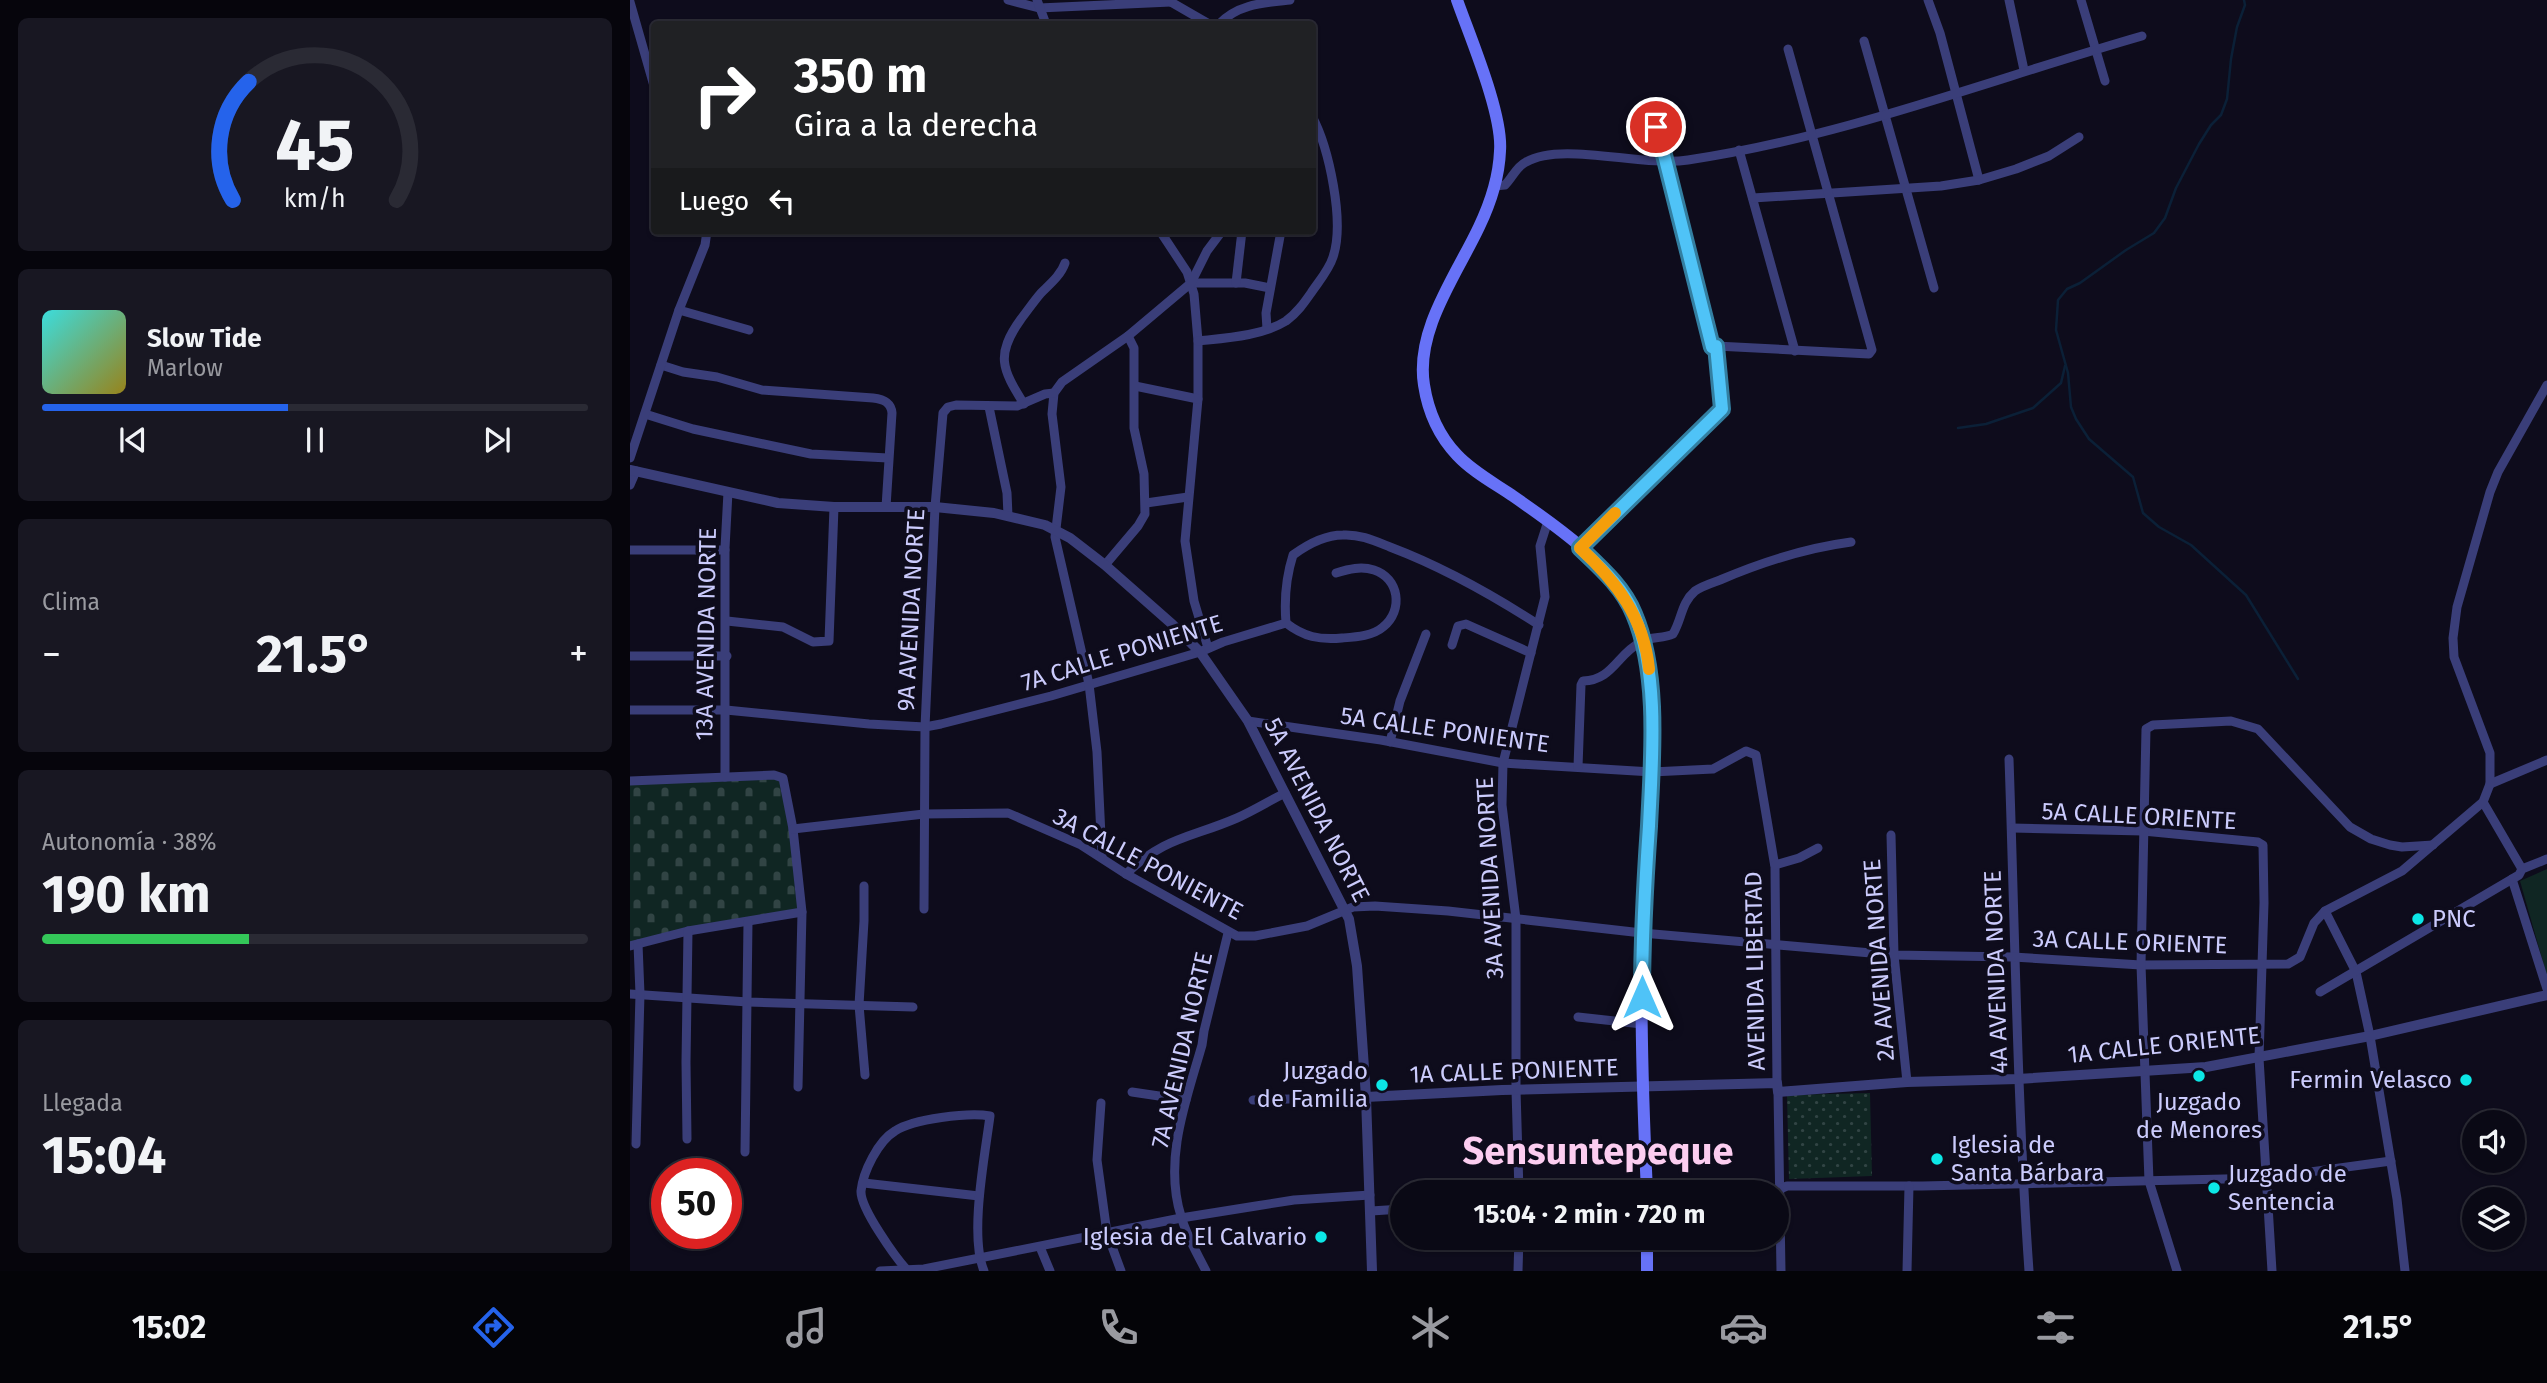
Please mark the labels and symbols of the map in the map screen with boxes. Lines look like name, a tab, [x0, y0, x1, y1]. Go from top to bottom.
pin	[1626, 97, 1686, 157]
street label: 9A AVENIDA NORTE	[892, 508, 930, 712]
street label: 13A AVENIDA NORTE	[690, 527, 722, 741]
street label: 7A CALLE PONIENTE	[1018, 609, 1226, 697]
street label: 5A CALLE PONIENTE	[1339, 701, 1551, 759]
street label: 5A AVENIDA NORTE	[1258, 713, 1376, 907]
street label: 3A AVENIDA NORTE	[1471, 776, 1509, 980]
street label: 5A CALLE ORIENTE	[2041, 797, 2237, 835]
street label: 3A CALLE PONIENTE	[1048, 802, 1248, 926]
street label: 2A AVENIDA NORTE	[1858, 858, 1900, 1062]
street label: 4A AVENIDA NORTE	[1978, 870, 2014, 1074]
street label: AVENIDA LIBERTAD	[1739, 871, 1771, 1071]
place label: PNC	[2432, 905, 2476, 933]
marker: PNC	[2410, 911, 2426, 927]
street label: 3A CALLE ORIENTE	[2032, 925, 2228, 959]
street label: 7A AVENIDA NORTE	[1146, 949, 1218, 1151]
position arrow	[1605, 960, 1679, 1034]
street label: 1A CALLE ORIENTE	[2066, 1021, 2262, 1069]
street label: 1A CALLE PONIENTE	[1409, 1053, 1619, 1089]
place label: Juzgado de Familia	[1257, 1057, 1368, 1113]
place label: Fermin Velasco	[2289, 1066, 2452, 1094]
marker: Juzgado de Menores	[2191, 1068, 2207, 1084]
marker: Fermin Velasco	[2458, 1072, 2474, 1088]
marker: Juzgado de Familia	[1374, 1077, 1390, 1093]
place label: Juzgado de Menores	[2136, 1088, 2262, 1144]
district label: Sensuntepeque	[1463, 1128, 1733, 1174]
place label: Iglesia de Santa Bárbara	[1951, 1131, 2105, 1187]
marker: Iglesia de Santa Bárbara	[1929, 1151, 1945, 1167]
speed limit sign: 50	[651, 1158, 742, 1249]
place label: Juzgado de Sentencia	[2228, 1160, 2347, 1216]
marker: Juzgado de Sentencia	[2206, 1180, 2222, 1196]
place label: Iglesia de El Calvario	[1083, 1223, 1307, 1251]
marker: Iglesia de El Calvario	[1313, 1229, 1329, 1245]

